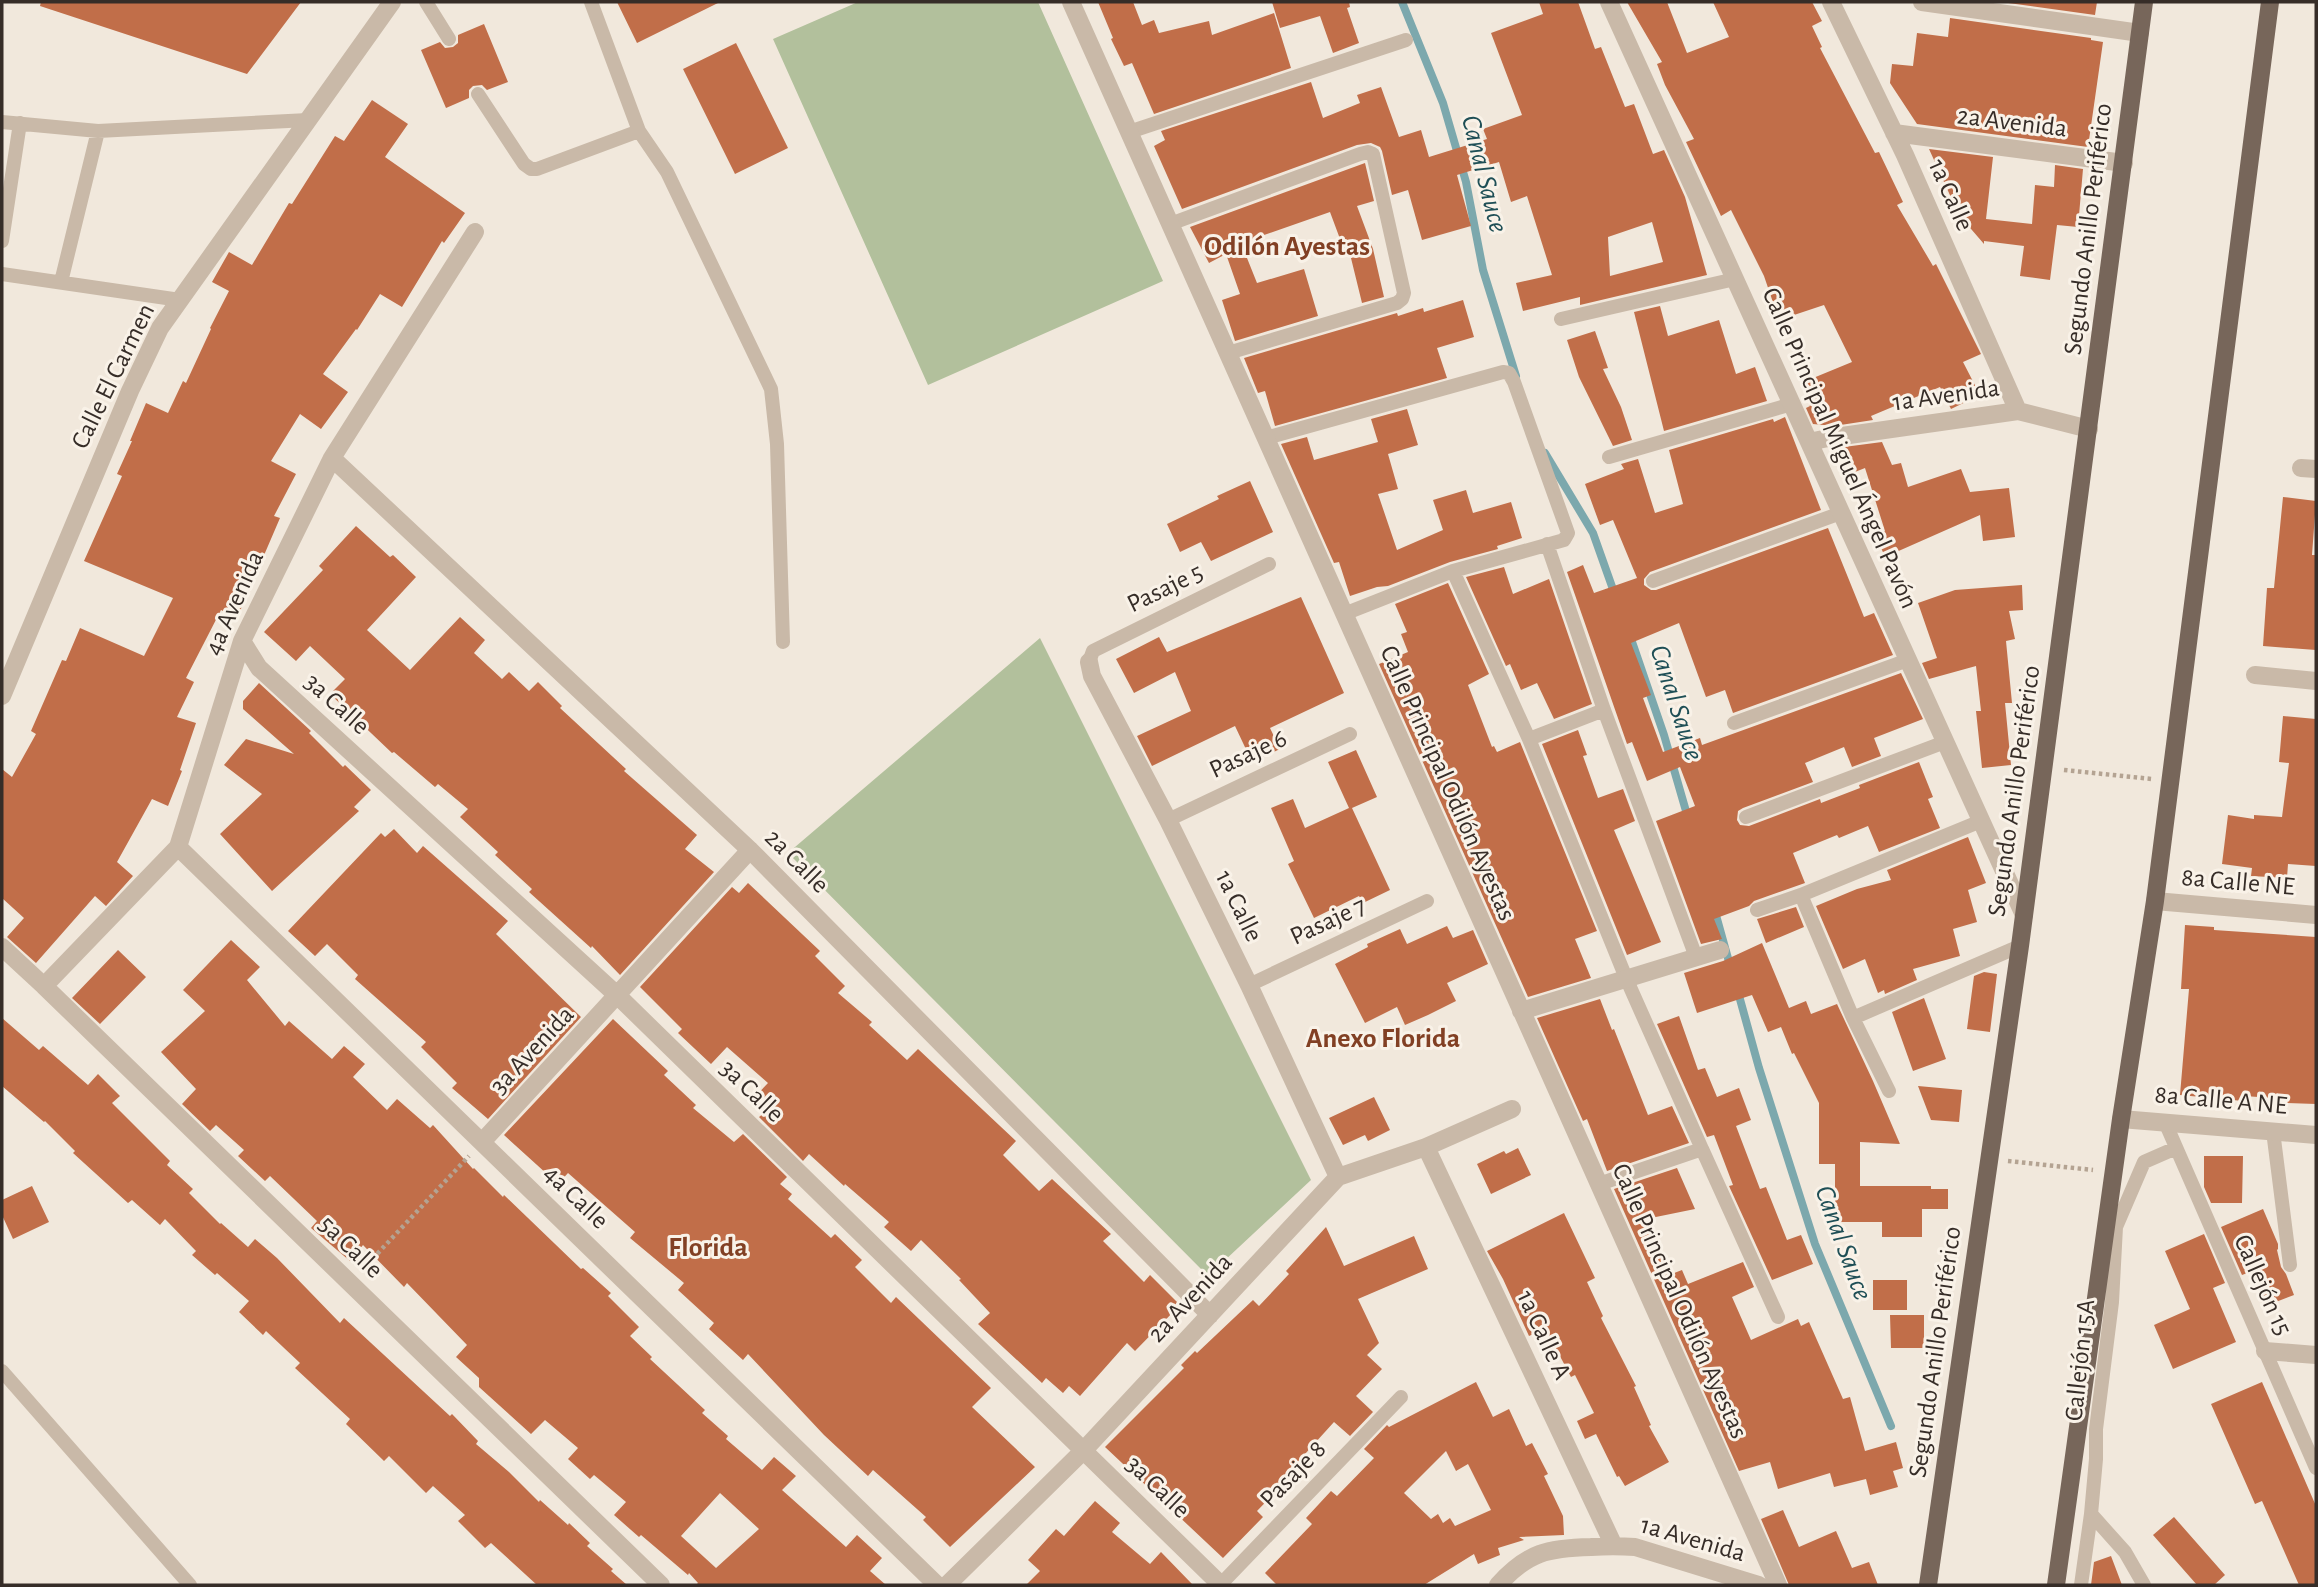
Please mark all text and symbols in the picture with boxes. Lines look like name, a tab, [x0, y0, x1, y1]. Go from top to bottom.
street label: 2a Avenida	[1956, 102, 2068, 142]
street label: Segundo Anillo Periférico	[2060, 102, 2116, 356]
water label: Canal Sauce	[1456, 113, 1512, 235]
street label: 1a Calle	[1924, 155, 1978, 235]
district label: Odilón Ayestas	[1204, 233, 1370, 261]
street label: Calle Principal Miguel Ángel Pavón	[1757, 283, 1925, 612]
street label: Calle El Carmen	[67, 299, 159, 453]
street label: 1a Avenida	[1891, 375, 2001, 415]
street label: 4a Avenida	[200, 547, 268, 659]
street label: Pasaje 5	[1123, 559, 1207, 617]
street label: Calle Principal Odilón Ayestas	[1376, 642, 1520, 924]
water label: Canal Sauce	[1644, 642, 1708, 764]
street label: Segundo Anillo Periférico	[1983, 664, 2045, 918]
street label: 3a Calle	[300, 668, 374, 740]
street label: Pasaje 6	[1205, 725, 1291, 783]
street label: 2a Calle	[760, 824, 834, 898]
street label: 8a Calle NE	[2180, 864, 2296, 900]
street label: 1a Calle	[1211, 866, 1267, 946]
street label: Pasaje 7	[1286, 892, 1370, 950]
street label: 3a Avenida	[485, 1001, 579, 1099]
district label: Anexo Florida	[1306, 1025, 1460, 1053]
street label: 3a Calle	[715, 1055, 789, 1127]
street label: 8a Calle A NE	[2154, 1081, 2288, 1119]
street label: 4a Calle	[538, 1160, 614, 1234]
street label: Calle Principal Odilón Ayestas	[1608, 1160, 1752, 1442]
water label: Canal Sauce	[1809, 1182, 1877, 1304]
street label: 5a Calle	[314, 1211, 388, 1283]
street label: Segundo Anillo Periférico	[1904, 1225, 1966, 1479]
street label: Callejón 15	[2229, 1231, 2297, 1339]
district label: Florida	[668, 1234, 748, 1262]
street label: 2a Avenida	[1143, 1249, 1237, 1347]
street label: 1a Calle A	[1512, 1286, 1576, 1384]
street label: Callejón 15A	[2061, 1298, 2099, 1422]
street label: Pasaje 8	[1255, 1435, 1331, 1513]
street label: 3a Calle	[1121, 1451, 1195, 1523]
street label: 1a Avenida	[1638, 1512, 1748, 1566]

